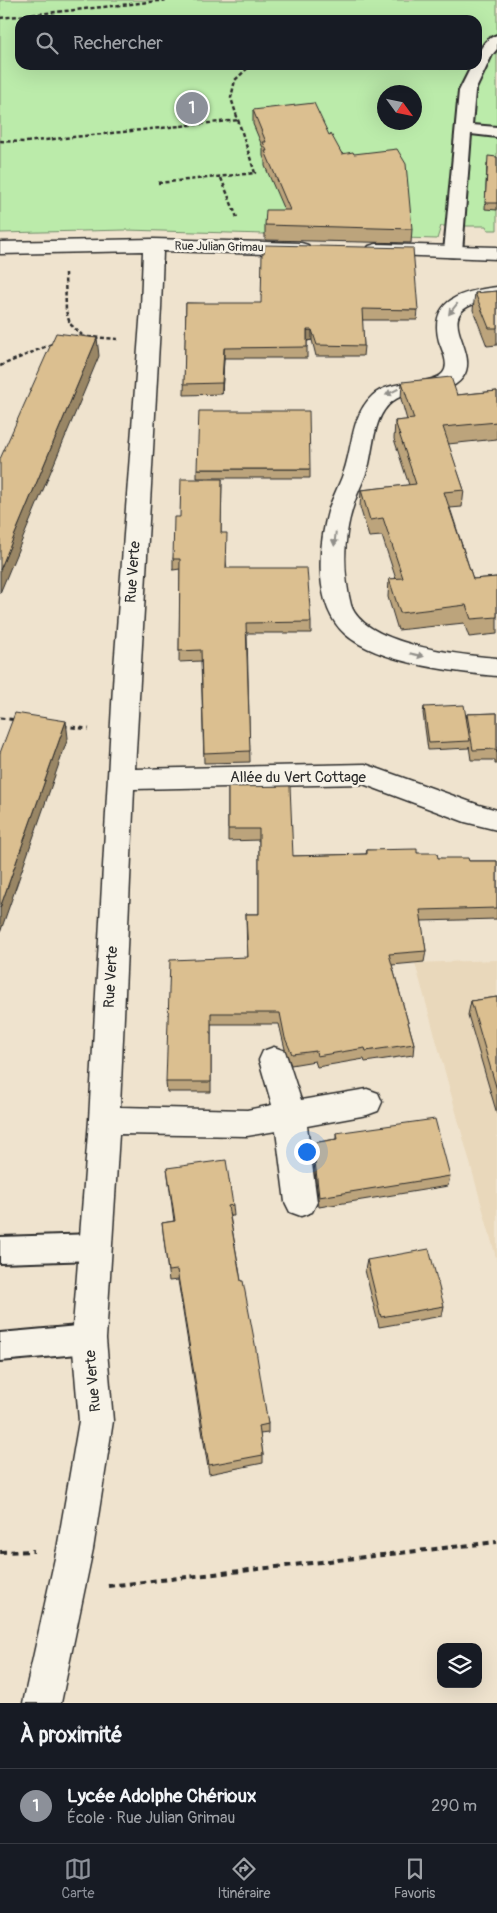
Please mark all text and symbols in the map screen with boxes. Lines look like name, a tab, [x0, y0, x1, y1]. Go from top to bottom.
search box	[15, 15, 482, 70]
icon: search	[33, 29, 61, 57]
text: Rechercher	[73, 31, 163, 55]
north arrow	[377, 85, 422, 130]
pin: 1	[176, 89, 208, 127]
street label: Rue Julian Grimau	[174, 239, 264, 255]
one-way arrow	[448, 303, 459, 316]
one-way arrow	[385, 389, 399, 397]
one-way arrow	[331, 532, 339, 548]
street label: Rue Verte	[121, 540, 145, 604]
one-way arrow	[409, 651, 425, 659]
street label: Allée du Vert Cottage	[230, 768, 367, 787]
street label: Rue Verte	[100, 945, 122, 1008]
your location	[294, 1139, 320, 1165]
street label: Rue Verte	[81, 1349, 105, 1413]
map controls	[437, 1643, 482, 1688]
button: layers	[437, 1643, 482, 1688]
text: À proximité	[20, 1722, 123, 1749]
text: Lycée Adolphe Chérioux	[67, 1784, 257, 1808]
text: 1	[33, 1796, 39, 1816]
text: 290 m	[431, 1796, 477, 1816]
text: École · Rue Julian Grimau	[67, 1808, 235, 1828]
tab: Carte	[62, 1855, 94, 1902]
tab: Itinéraire	[218, 1855, 270, 1902]
tab: Favoris	[394, 1855, 435, 1902]

